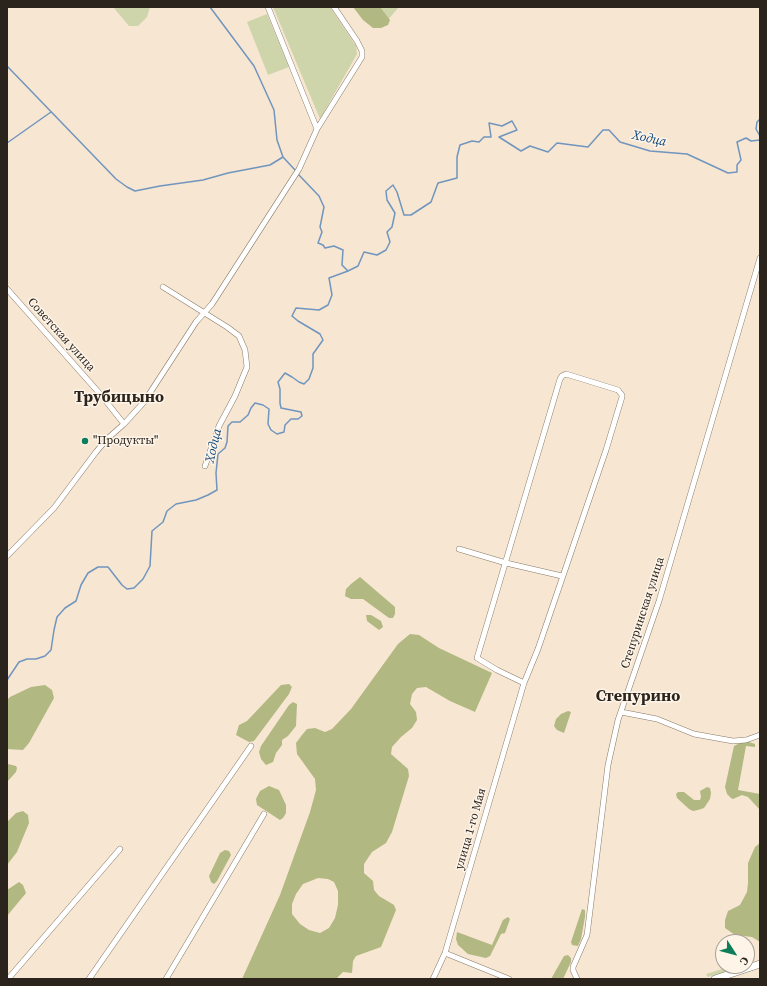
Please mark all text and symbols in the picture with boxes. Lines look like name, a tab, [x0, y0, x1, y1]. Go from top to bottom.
water label: Ходца	[630, 128, 668, 150]
street label: Советская улица	[24, 295, 98, 375]
district label: Трубицыно	[74, 388, 164, 408]
water label: Ходца	[202, 427, 226, 465]
place label: "Продукты"	[93, 434, 158, 448]
marker: "Продукты"	[80, 436, 90, 446]
street label: Степуринская улица	[618, 555, 668, 671]
district label: Степурино	[596, 687, 680, 707]
street label: улица 1-го Мая	[452, 787, 490, 871]
north arrow	[715, 934, 755, 974]
text: С	[736, 954, 752, 968]

